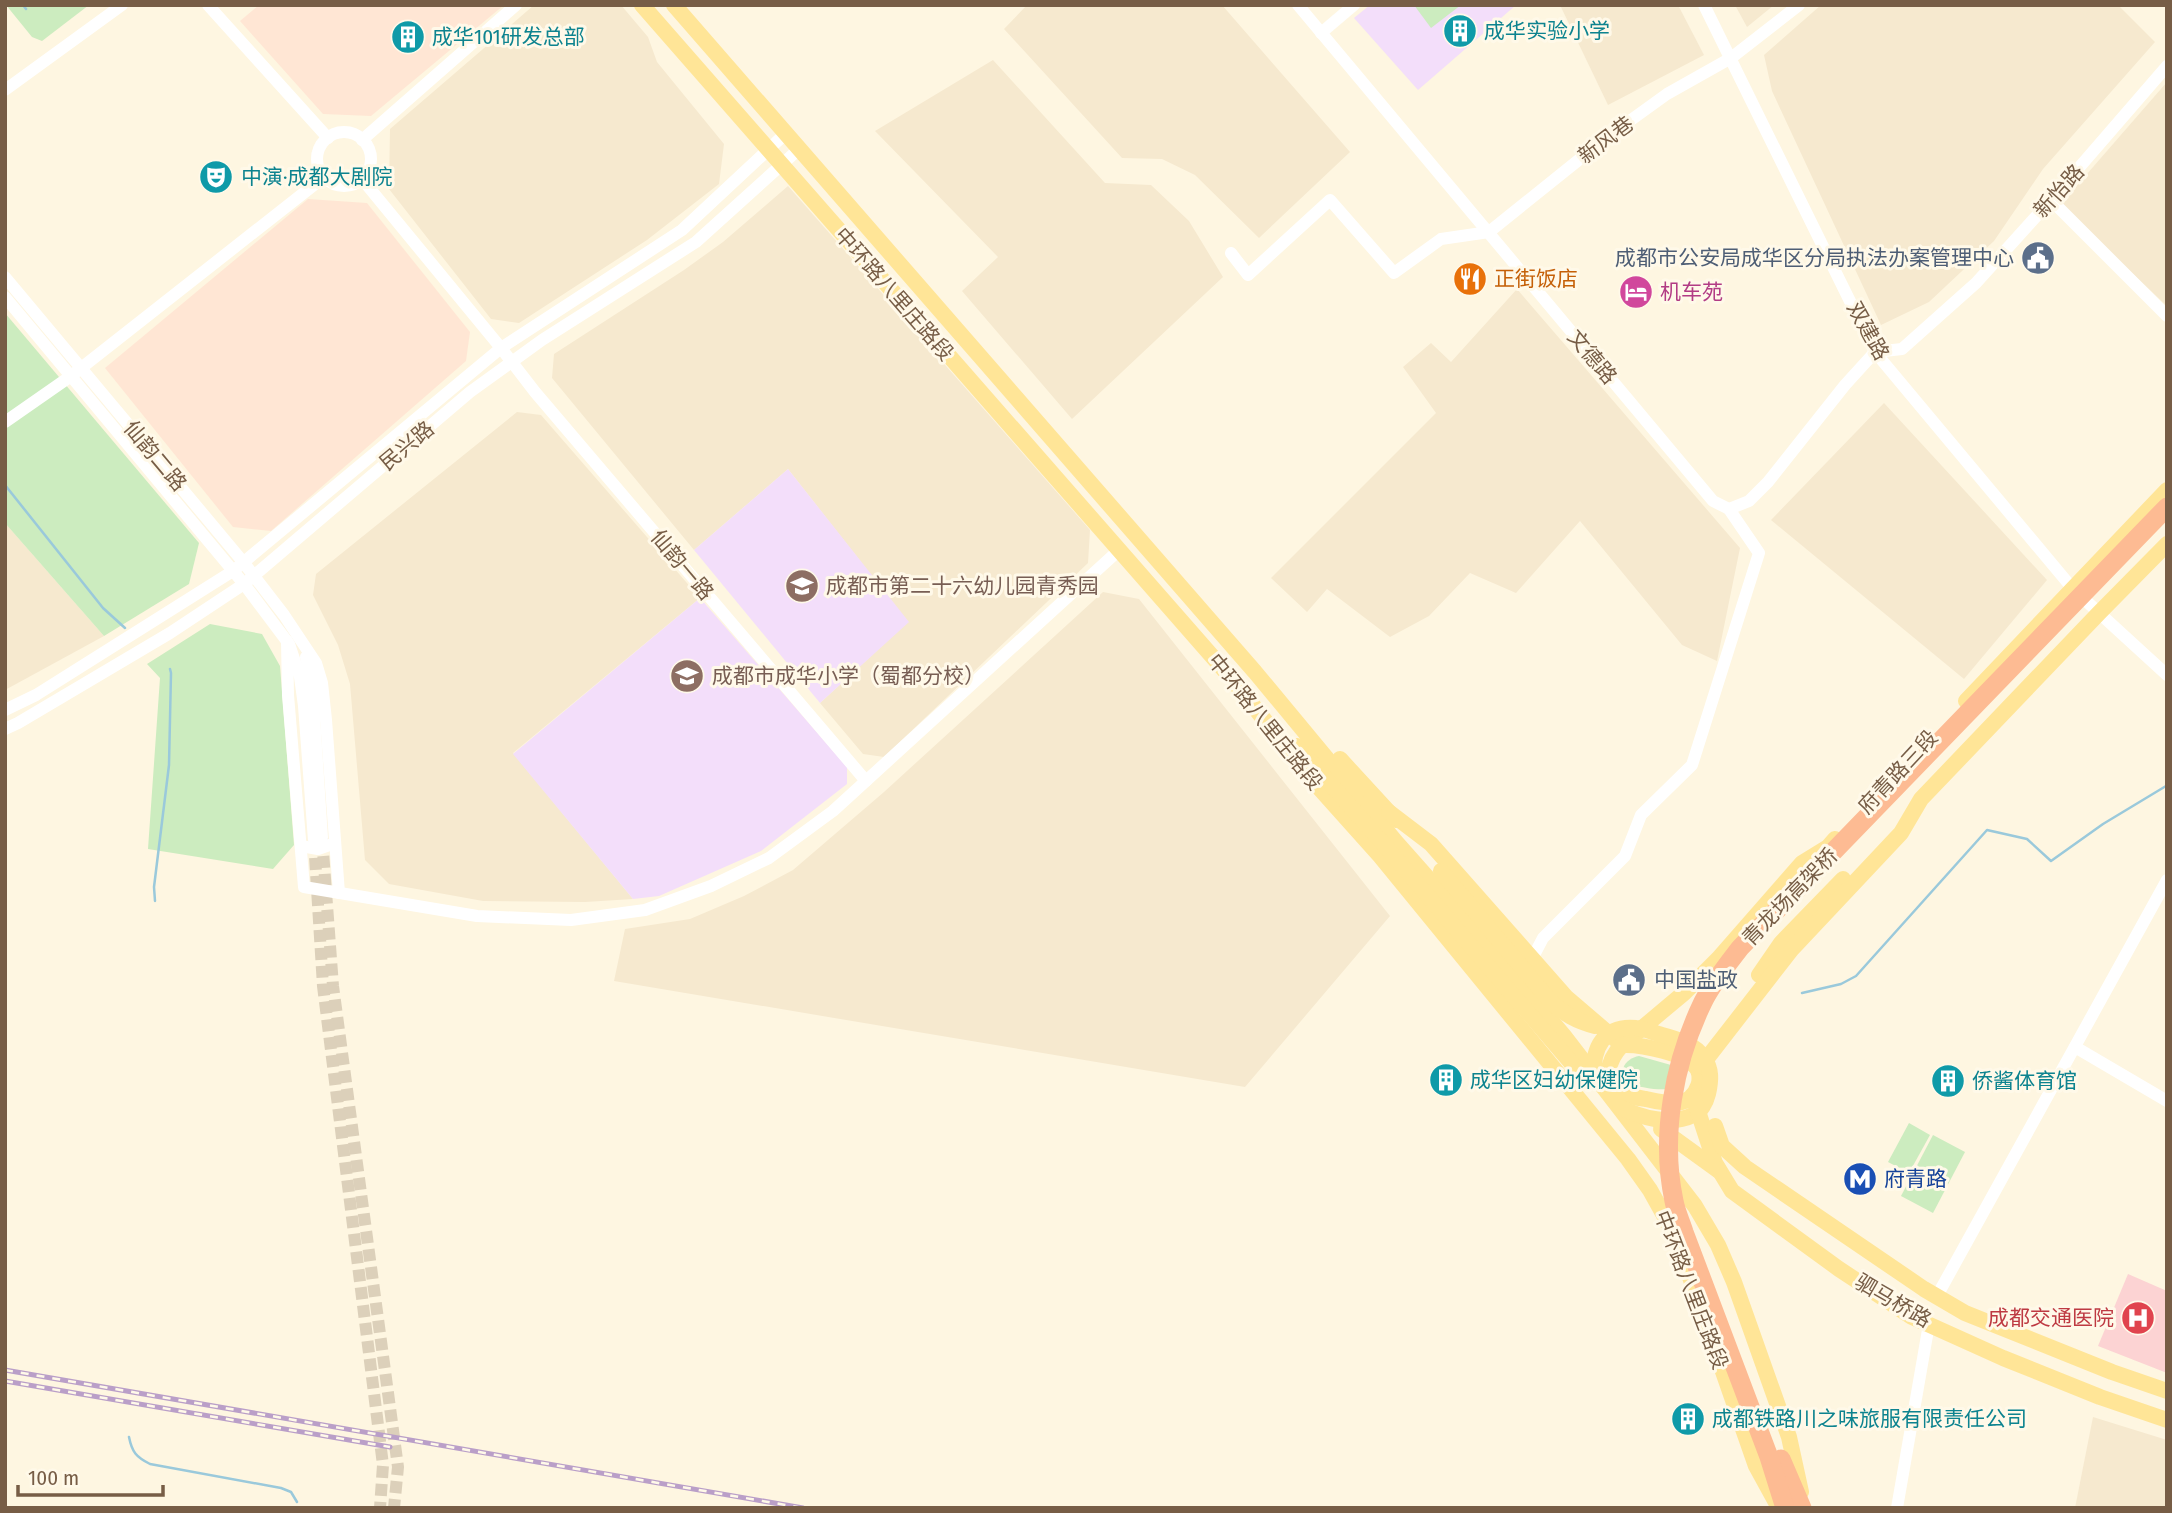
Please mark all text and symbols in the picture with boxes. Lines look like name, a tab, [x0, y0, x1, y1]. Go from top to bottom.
building icon: 成华实验小学	[1441, 12, 1479, 50]
building icon: 成华101研发总部	[389, 18, 427, 56]
place label: 成华实验小学	[1484, 18, 1610, 44]
place label: 成华101研发总部	[432, 24, 585, 50]
street label: 新风巷	[1573, 111, 1639, 169]
theatre icon: 中演·成都大剧院	[197, 158, 235, 196]
street label: 新怡路	[2028, 159, 2090, 223]
place label: 中演·成都大剧院	[241, 164, 392, 190]
street label: 中环路八里庄路段	[829, 222, 959, 366]
public building icon: 成都市公安局成华区分局执法办案管理中心	[2019, 239, 2057, 277]
place label: 成都市公安局成华区分局执法办案管理中心	[1615, 245, 2014, 271]
restaurant icon: 正街饭店	[1451, 260, 1489, 298]
place label: 正街饭店	[1494, 266, 1578, 292]
hotel icon: 机车苑	[1617, 273, 1655, 311]
place label: 机车苑	[1660, 279, 1723, 305]
street label: 双建路	[1841, 297, 1895, 365]
street label: 文德路	[1562, 325, 1622, 389]
street label: 仙韵二路	[118, 415, 192, 497]
street label: 民兴路	[375, 416, 439, 476]
street label: 仙韵一路	[645, 524, 719, 606]
school or university icon: 成都市第二十六幼儿园青秀园	[783, 567, 821, 605]
place label: 成都市第二十六幼儿园青秀园	[826, 573, 1099, 599]
street label: 中环路八里庄路段	[1202, 649, 1328, 795]
school or university icon: 成都市成华小学（蜀都分校）	[668, 657, 706, 695]
place label: 成都市成华小学（蜀都分校）	[712, 663, 985, 689]
street label: 府青路三段	[1853, 725, 1943, 819]
street label: 青龙场高架桥	[1737, 843, 1843, 951]
public building icon: 中国盐政	[1610, 961, 1648, 999]
place label: 中国盐政	[1654, 967, 1738, 993]
building icon: 成华区妇幼保健院	[1427, 1061, 1465, 1099]
building icon: 侨酱体育馆	[1929, 1062, 1967, 1100]
place label: 成华区妇幼保健院	[1470, 1067, 1638, 1093]
place label: 侨酱体育馆	[1972, 1068, 2077, 1094]
metro station icon: 府青路	[1841, 1160, 1879, 1198]
place label: 府青路	[1884, 1166, 1947, 1192]
street label: 中环路八里庄路段	[1649, 1207, 1733, 1373]
street label: 驷马桥路	[1850, 1269, 1936, 1333]
hospital icon: 成都交通医院	[2119, 1299, 2157, 1337]
place label: 成都交通医院	[1988, 1305, 2114, 1331]
building icon: 成都铁路川之味旅服有限责任公司	[1669, 1400, 1707, 1438]
place label: 成都铁路川之味旅服有限责任公司	[1712, 1406, 2027, 1432]
scale bar	[18, 1454, 163, 1498]
text: 100 m	[28, 1465, 79, 1491]

